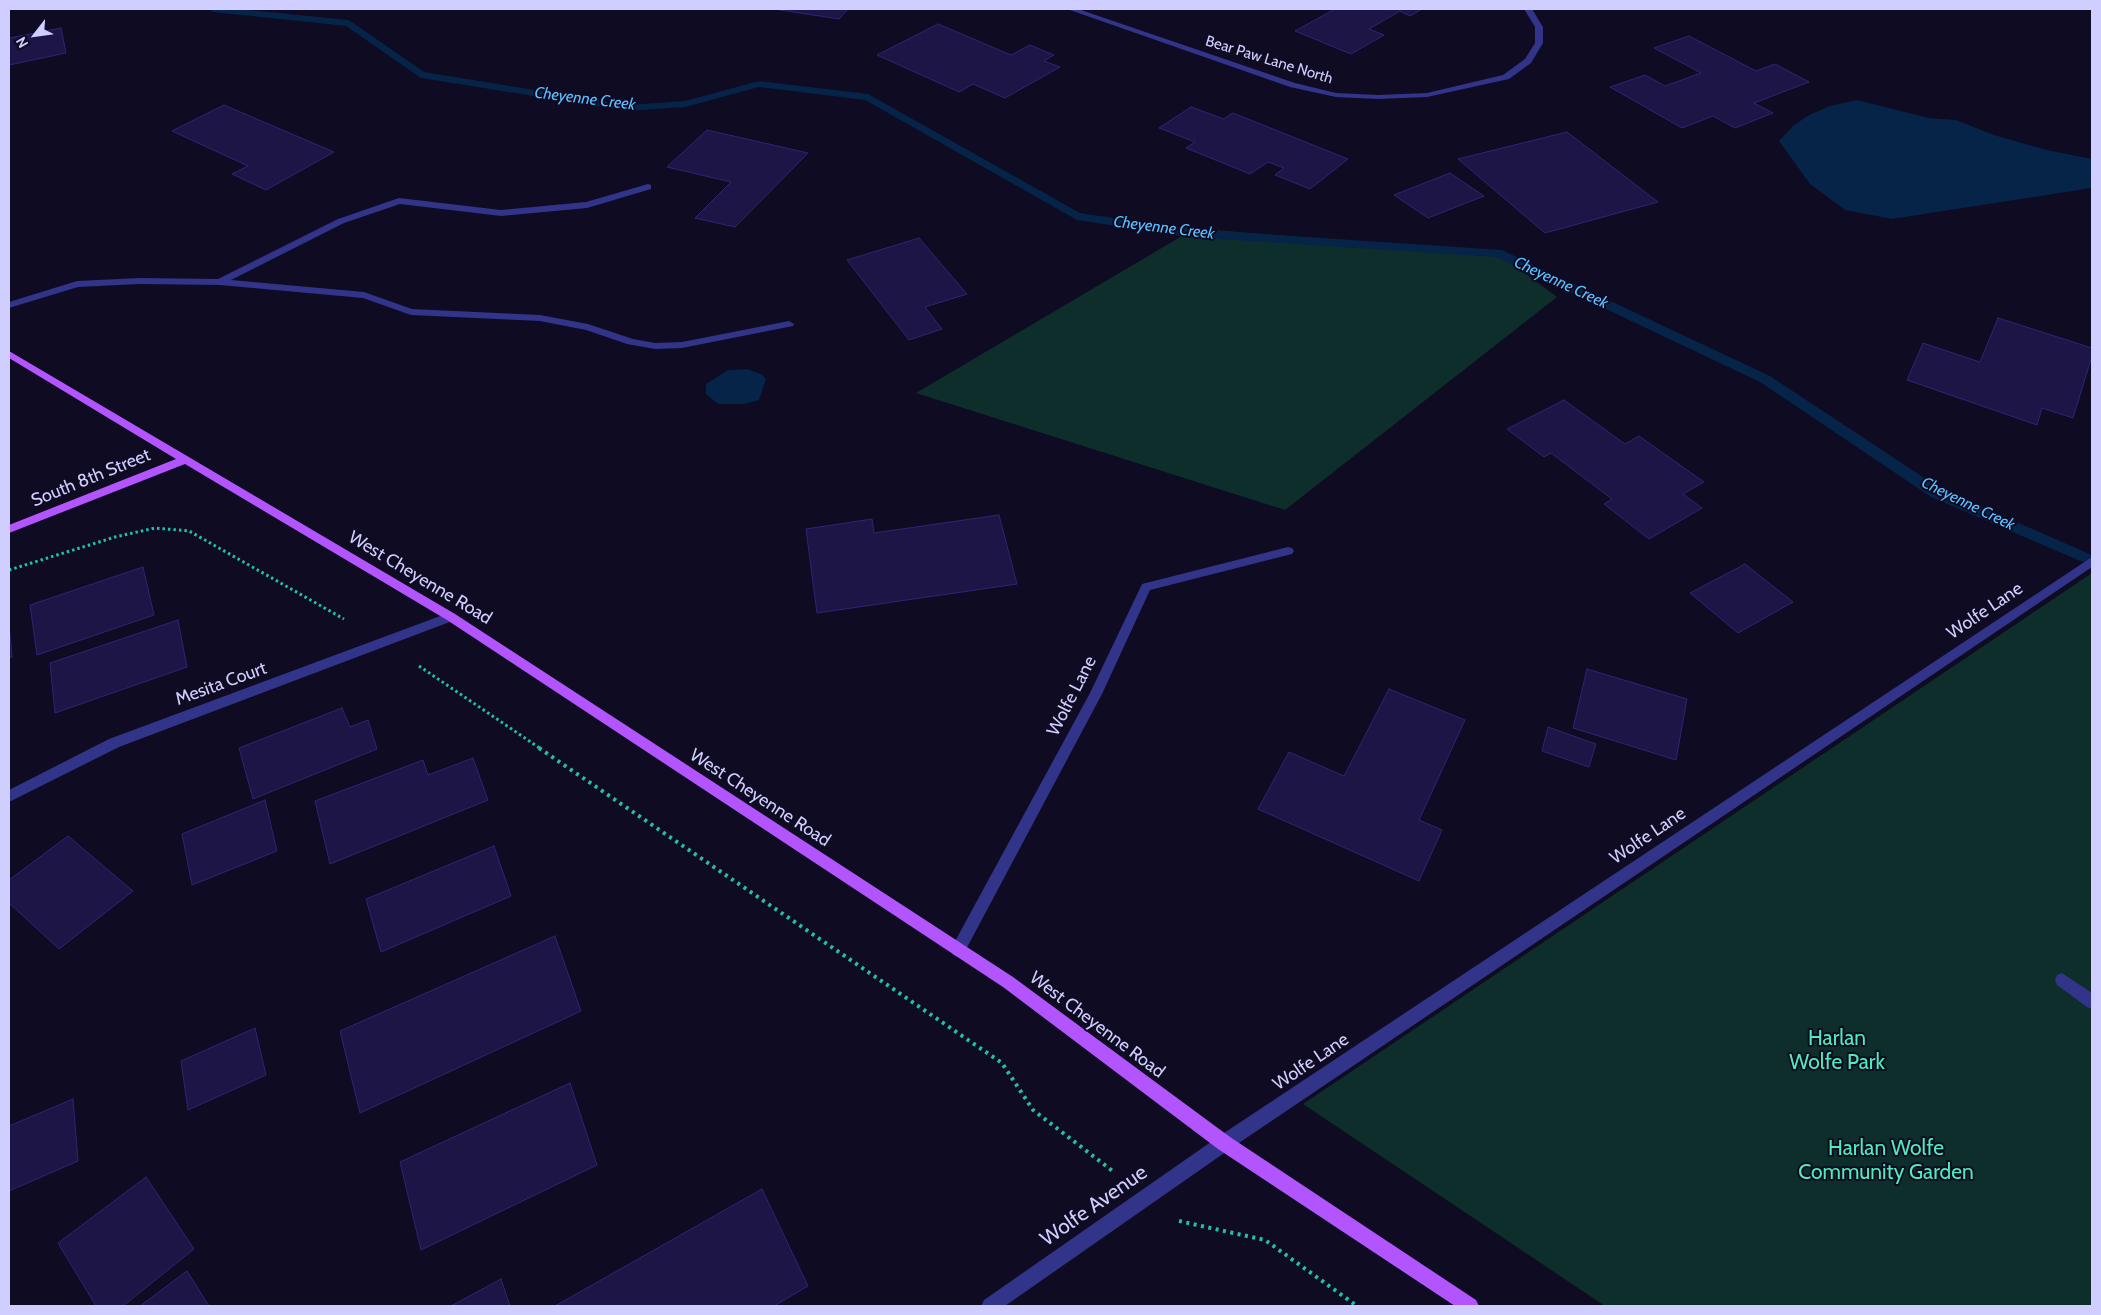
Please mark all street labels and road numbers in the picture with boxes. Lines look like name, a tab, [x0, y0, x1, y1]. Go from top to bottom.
street label: Bear Paw Lane North	[1203, 32, 1335, 88]
street label: South 8th Street	[28, 444, 154, 512]
street label: West Cheyenne Road	[344, 527, 496, 629]
street label: Wolfe Lane	[1943, 578, 2027, 644]
street label: Wolfe Lane	[1043, 653, 1101, 739]
street label: Mesita Court	[172, 658, 270, 710]
street label: West Cheyenne Road	[685, 744, 835, 852]
street label: Wolfe Lane	[1606, 803, 1690, 869]
street label: West Cheyenne Road	[1025, 967, 1169, 1083]
street label: Wolfe Lane	[1269, 1029, 1353, 1095]
street label: Wolfe Avenue	[1036, 1160, 1152, 1252]

